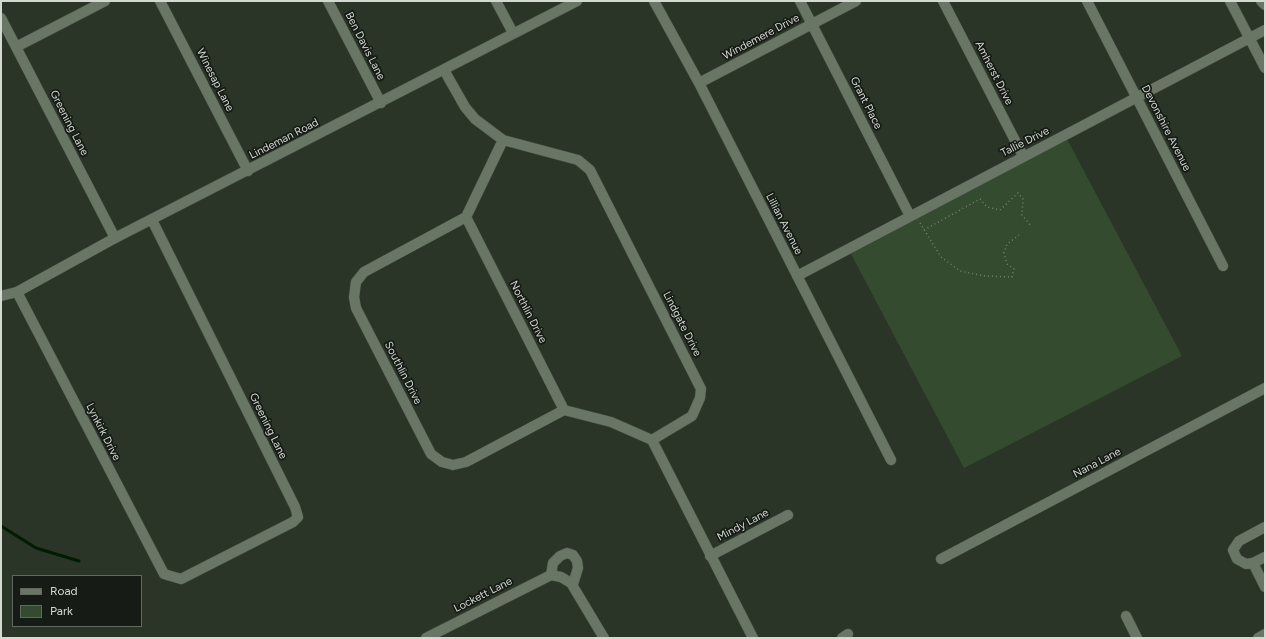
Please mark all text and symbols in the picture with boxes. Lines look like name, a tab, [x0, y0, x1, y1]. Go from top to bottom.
street label: Ben Davis Lane	[342, 10, 388, 82]
street label: Windemere Drive	[720, 11, 802, 63]
street label: Amherst Drive	[972, 39, 1016, 107]
street label: Winesap Lane	[194, 46, 236, 114]
street label: Grant Place	[847, 75, 885, 131]
street label: Devonshire Avenue	[1139, 83, 1193, 173]
street label: Greening Lane	[47, 88, 91, 158]
street label: Lindeman Road	[247, 116, 321, 162]
street label: Tallie Drive	[999, 124, 1051, 160]
street label: Lillian Avenue	[763, 191, 805, 257]
street label: Northlin Drive	[507, 279, 549, 345]
street label: Lindgate Drive	[660, 289, 704, 359]
street label: Southlin Drive	[381, 339, 425, 407]
street label: Greening Lane	[246, 391, 290, 461]
street label: Lynkirk Drive	[83, 401, 123, 463]
street label: Nana Lane	[1071, 445, 1123, 481]
street label: Mindy Lane	[715, 506, 771, 544]
legend	[12, 575, 142, 627]
street label: Lockett Lane	[452, 575, 514, 615]
text: Road	[50, 584, 78, 598]
text: Park	[50, 604, 73, 618]

